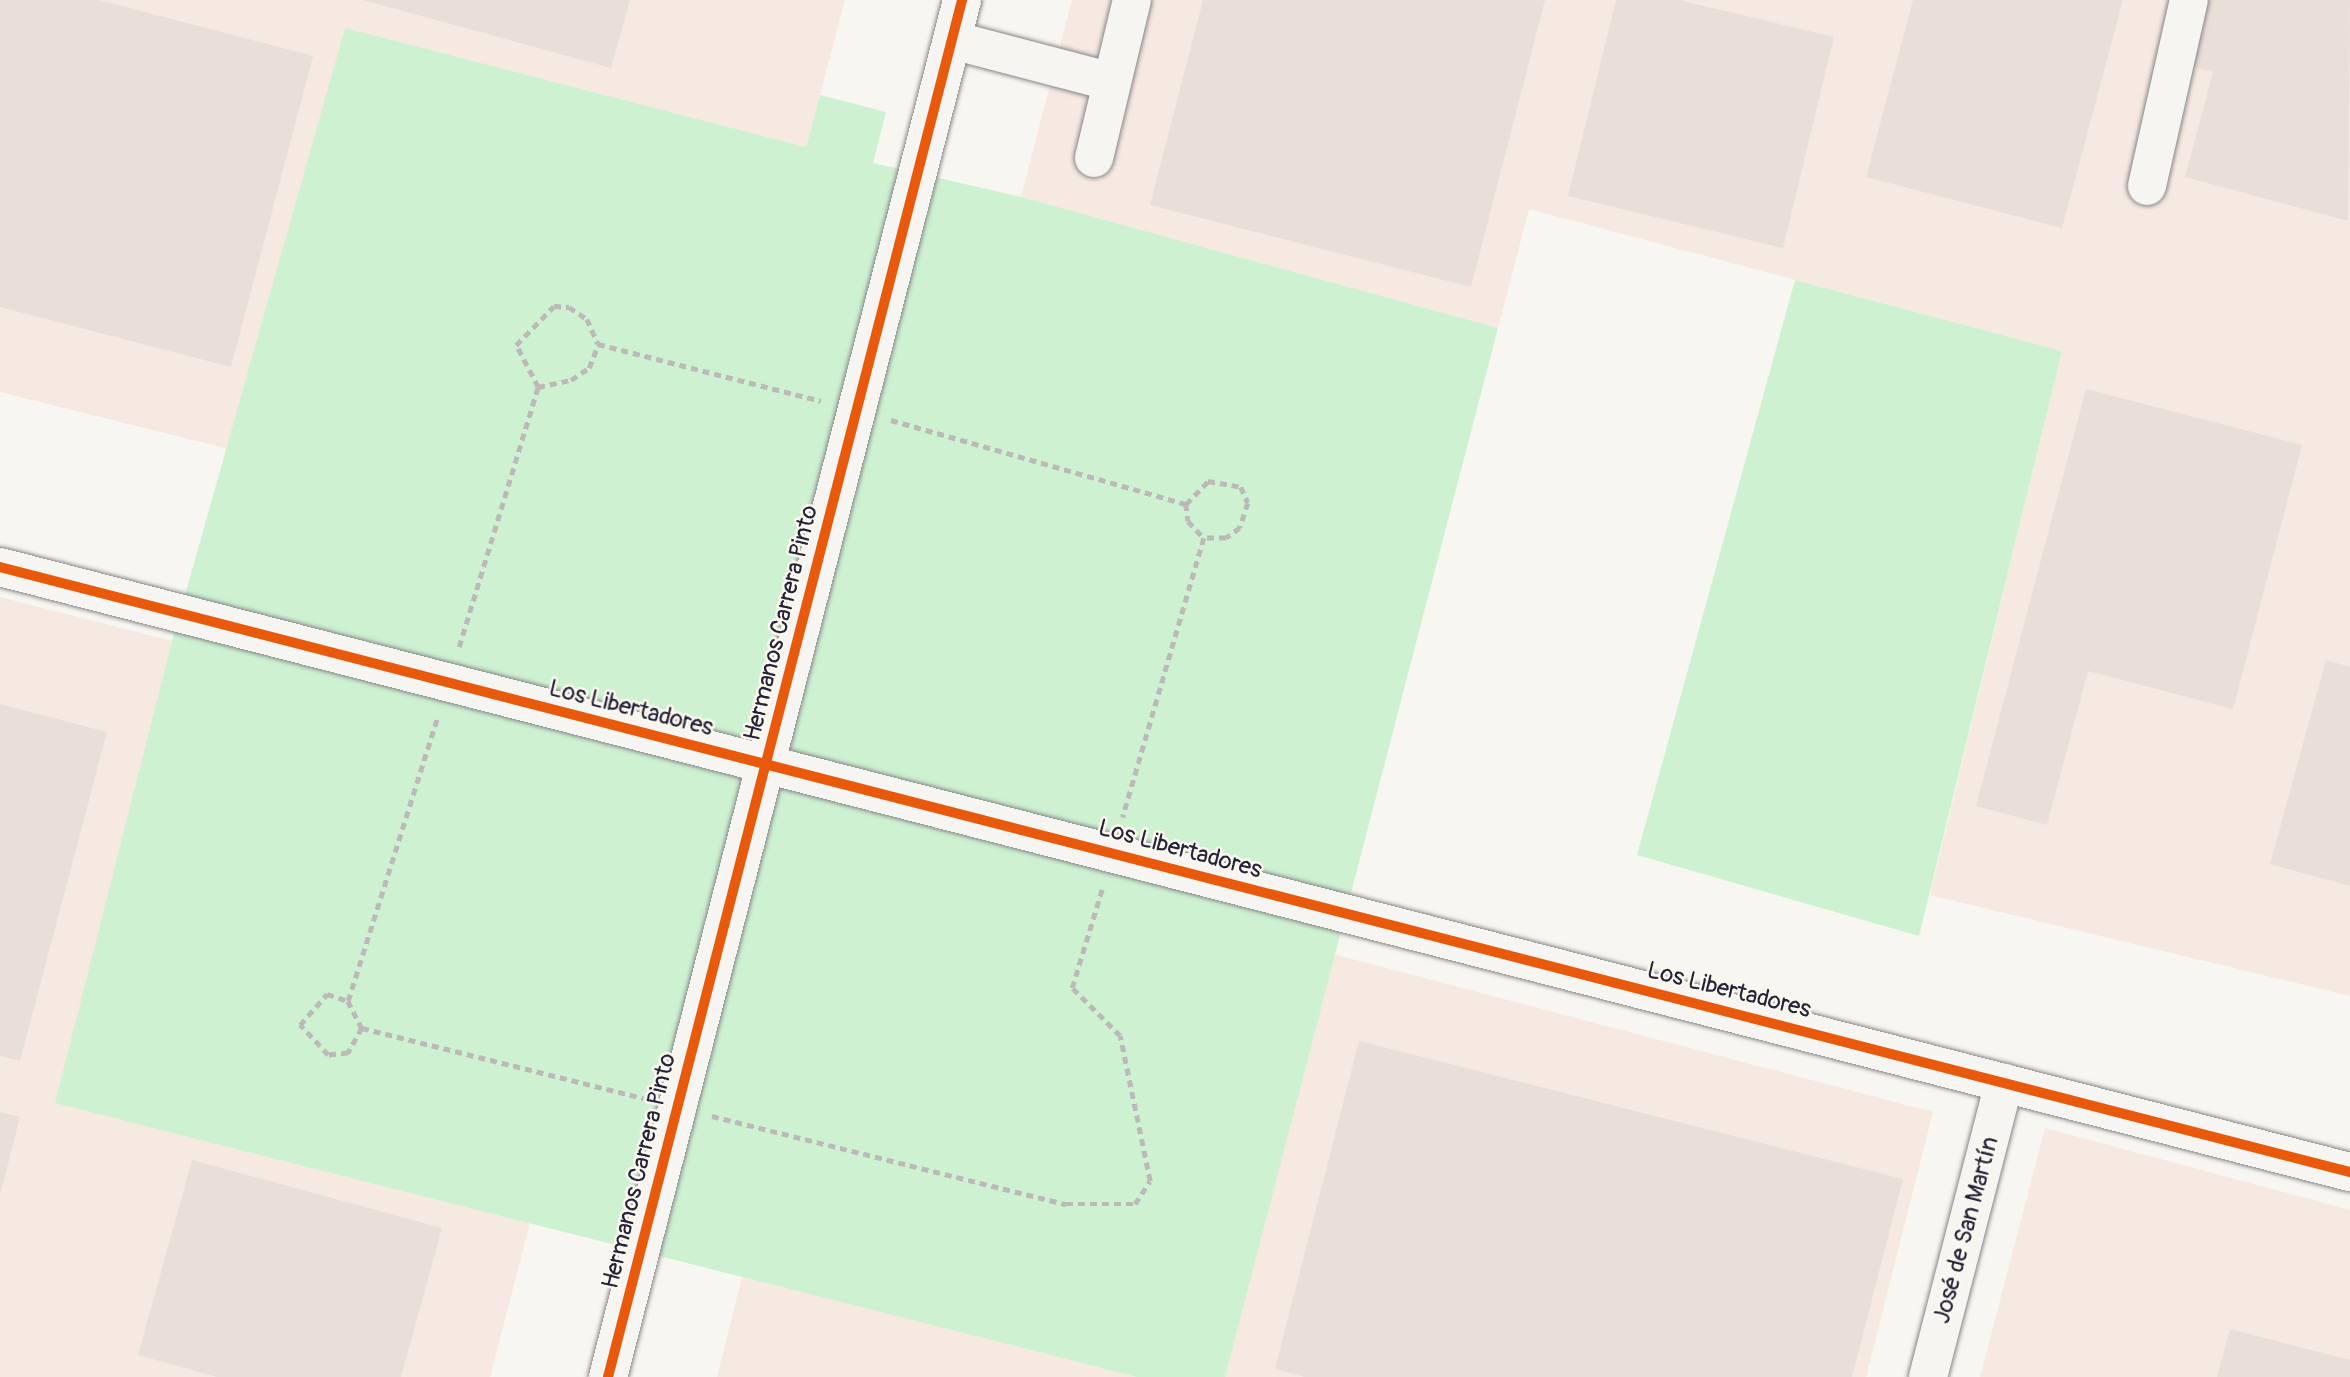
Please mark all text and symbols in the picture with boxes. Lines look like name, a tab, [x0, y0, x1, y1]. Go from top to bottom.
street label: Hermanos Carrera Pinto	[738, 502, 824, 744]
street label: Los Libertadores	[546, 674, 716, 742]
street label: Los Libertadores	[1095, 813, 1265, 885]
street label: Los Libertadores	[1644, 956, 1814, 1024]
street label: Hermanos Carrera Pinto	[596, 1050, 682, 1292]
street label: José de San Martín	[1927, 1133, 2005, 1327]

